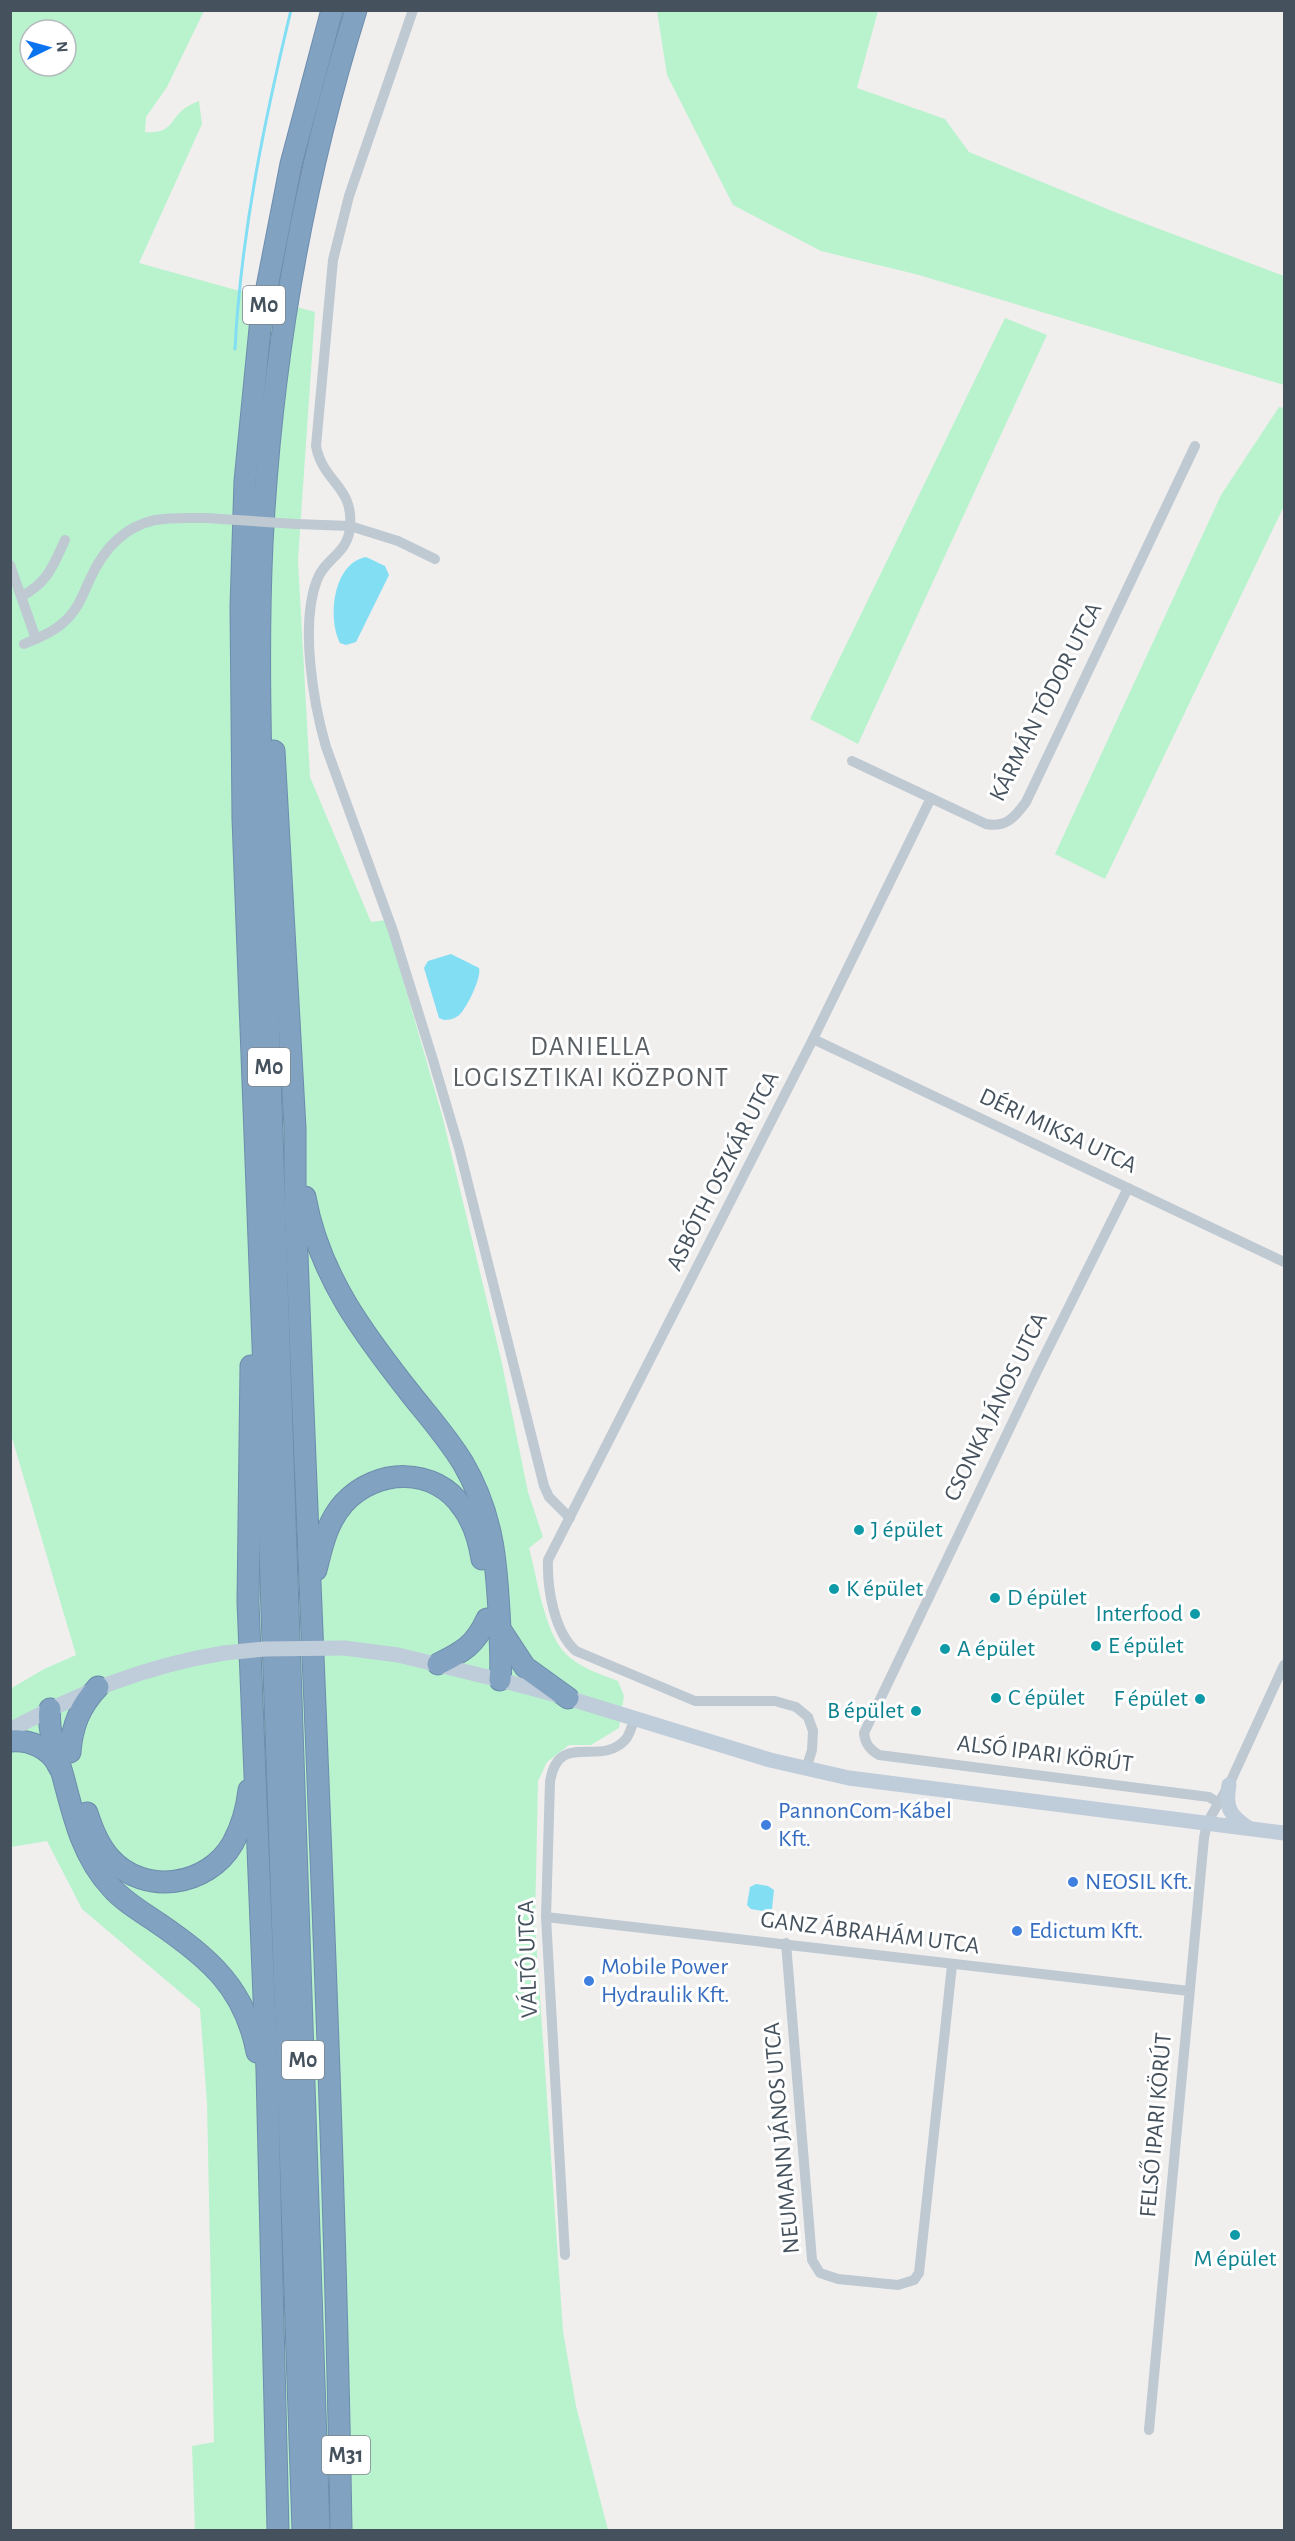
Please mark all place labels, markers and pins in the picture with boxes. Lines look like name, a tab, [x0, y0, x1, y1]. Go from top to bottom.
place label: J épület	[871, 1518, 943, 1542]
marker: J épület	[852, 1523, 866, 1537]
place label: K épület	[846, 1577, 924, 1601]
marker: K épület	[827, 1582, 841, 1596]
place label: D épület	[1007, 1586, 1087, 1610]
marker: D épület	[988, 1591, 1002, 1605]
place label: Interfood	[1095, 1602, 1183, 1626]
marker: Interfood	[1188, 1607, 1202, 1621]
place label: E épület	[1108, 1634, 1184, 1658]
place label: A épület	[957, 1637, 1035, 1661]
marker: E épület	[1089, 1639, 1103, 1653]
marker: A épület	[938, 1642, 952, 1656]
place label: C épület	[1008, 1686, 1085, 1710]
place label: F épület	[1113, 1687, 1188, 1711]
marker: C épület	[989, 1691, 1003, 1705]
marker: F épület	[1193, 1692, 1207, 1706]
place label: B épület	[827, 1699, 904, 1723]
marker: B épület	[909, 1704, 923, 1718]
place label: PannonCom-Kábel Kft.	[778, 1799, 952, 1851]
marker: PannonCom-Kábel Kft.	[759, 1818, 773, 1832]
place label: NEOSIL Kft.	[1085, 1870, 1193, 1894]
marker: NEOSIL Kft.	[1066, 1875, 1080, 1889]
place label: Edictum Kft.	[1029, 1919, 1143, 1943]
marker: Edictum Kft.	[1010, 1924, 1024, 1938]
place label: Mobile Power Hydraulik Kft.	[601, 1955, 730, 2007]
marker: Mobile Power Hydraulik Kft.	[582, 1974, 596, 1988]
marker: M épület	[1228, 2228, 1242, 2242]
place label: M épület	[1193, 2247, 1277, 2271]

